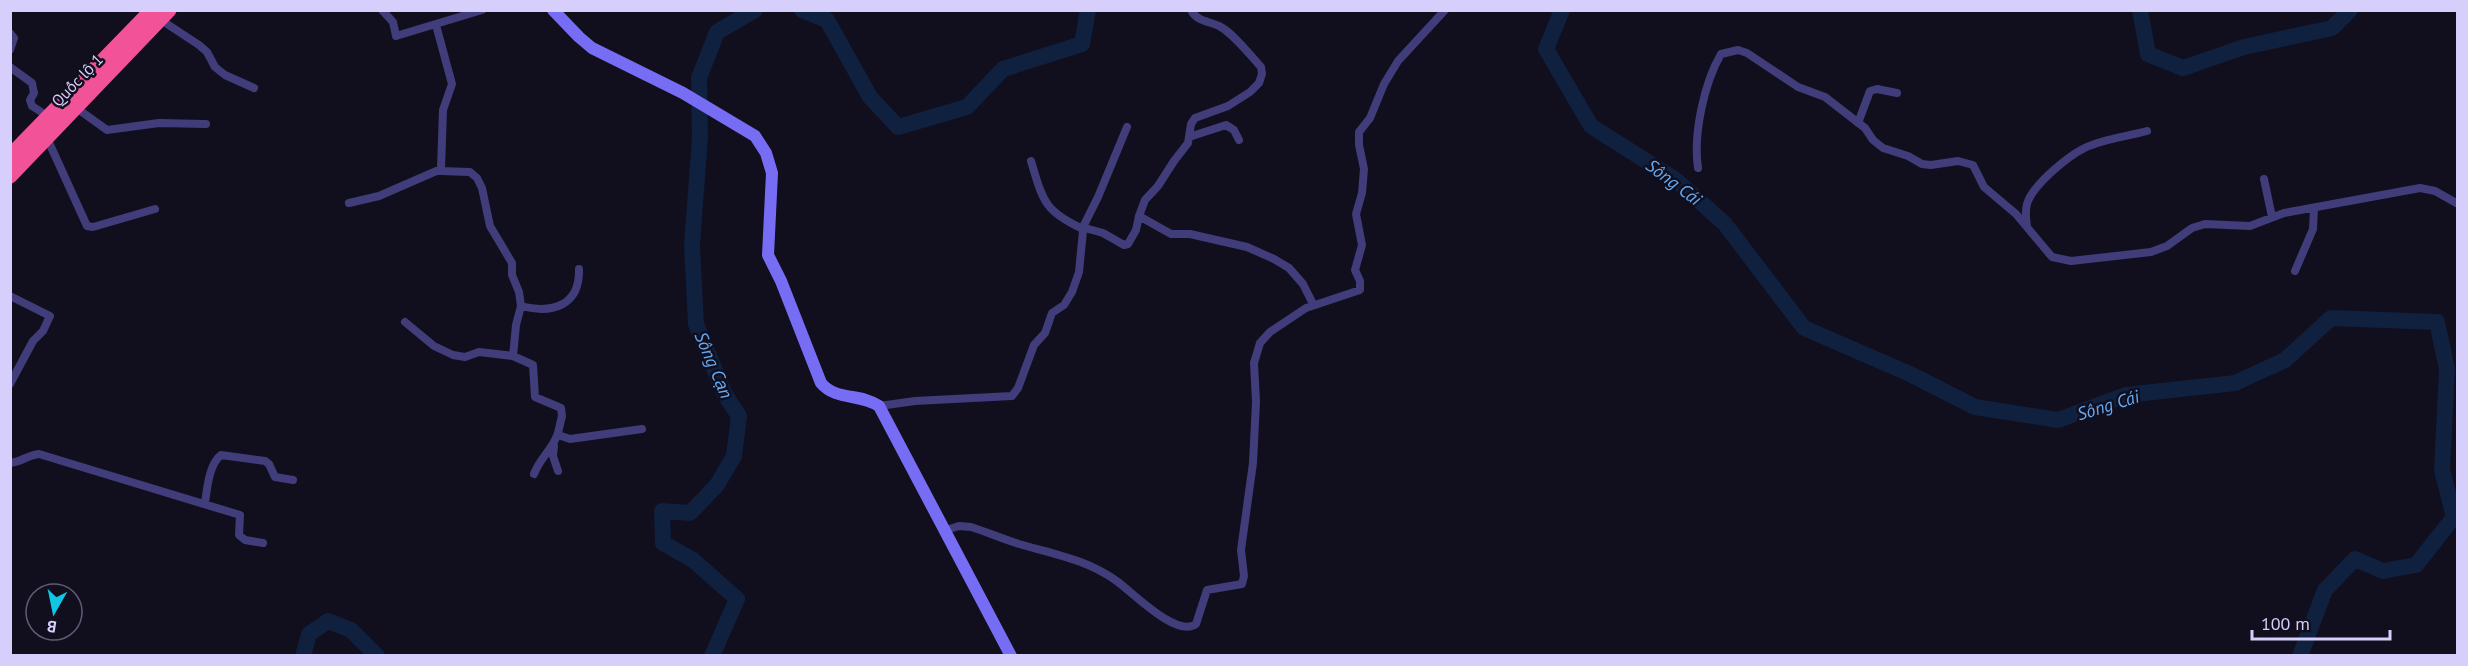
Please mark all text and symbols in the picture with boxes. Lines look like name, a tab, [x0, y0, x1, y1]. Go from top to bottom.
street label: Quốc lộ 1	[47, 49, 107, 111]
water label: Sông Cái	[1642, 154, 1707, 211]
water label: Sông Cạn	[690, 328, 738, 402]
water label: Sông Cái	[2074, 384, 2143, 425]
north arrow	[24, 582, 84, 642]
scale bar	[2252, 603, 2390, 641]
text: 100 m	[2261, 612, 2310, 635]
text: B	[45, 616, 58, 637]

